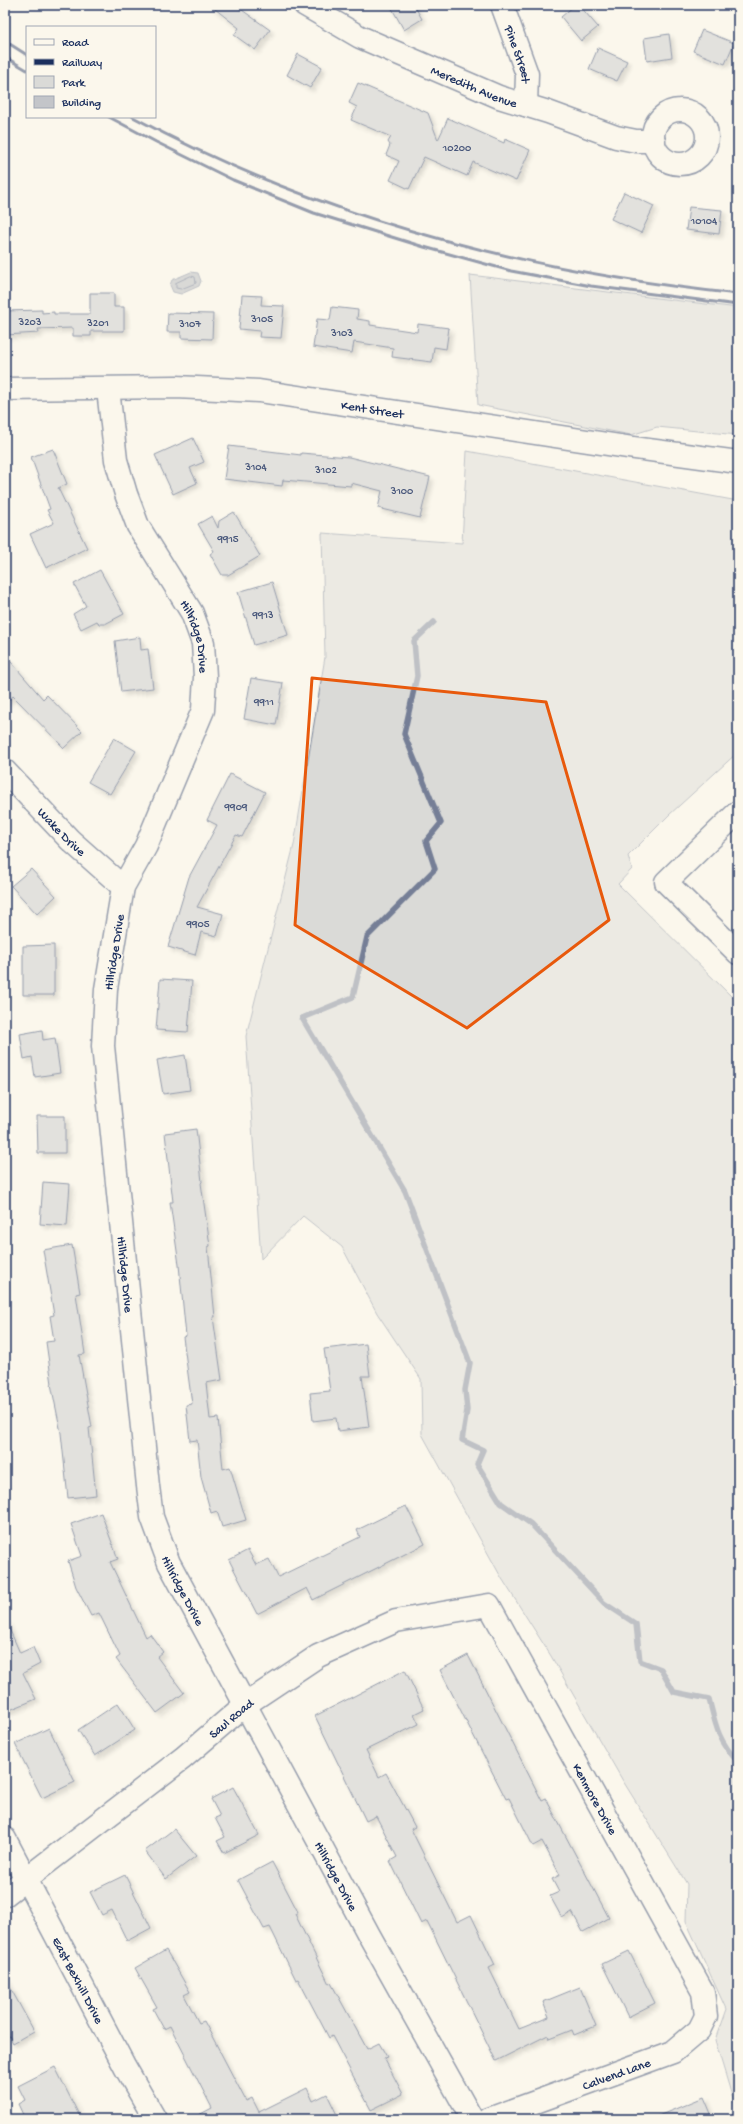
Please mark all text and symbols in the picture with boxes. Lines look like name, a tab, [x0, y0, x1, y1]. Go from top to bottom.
street label: Pine Street	[500, 23, 532, 85]
legend	[26, 26, 156, 118]
text: Road	[62, 37, 89, 51]
text: Railway	[62, 57, 102, 71]
street label: Meredith Avenue	[428, 63, 519, 112]
text: Park	[61, 77, 87, 91]
text: Building	[61, 97, 101, 111]
house number: 10200	[442, 143, 471, 155]
house number: 10104	[690, 216, 718, 228]
house number: 3105	[250, 314, 273, 326]
house number: 3203	[17, 317, 42, 329]
house number: 3201	[86, 318, 109, 330]
house number: 3107	[178, 319, 201, 331]
house number: 3103	[330, 328, 353, 340]
street label: Kent Street	[340, 399, 406, 423]
house number: 3104	[244, 462, 268, 474]
house number: 3102	[314, 465, 337, 477]
house number: 3100	[390, 486, 413, 498]
house number: 9915	[216, 534, 239, 546]
street label: Hillridge Drive	[176, 598, 210, 674]
house number: 9913	[251, 610, 274, 622]
house number: 9911	[253, 697, 274, 709]
house number: 9909	[224, 802, 248, 814]
street label: Wake Drive	[33, 805, 88, 860]
street label: Hillridge Drive	[102, 913, 129, 991]
house number: 9905	[185, 919, 210, 931]
street label: Hillridge Drive	[113, 1236, 135, 1314]
street label: Hillridge Drive	[157, 1554, 206, 1629]
street label: Saul Road	[207, 1696, 258, 1742]
street label: Kenmore Drive	[568, 1761, 620, 1838]
street label: Hillridge Drive	[310, 1839, 360, 1914]
street label: East Bexhill Drive	[48, 1935, 106, 2027]
street label: Calvend Lane	[581, 2056, 653, 2095]

